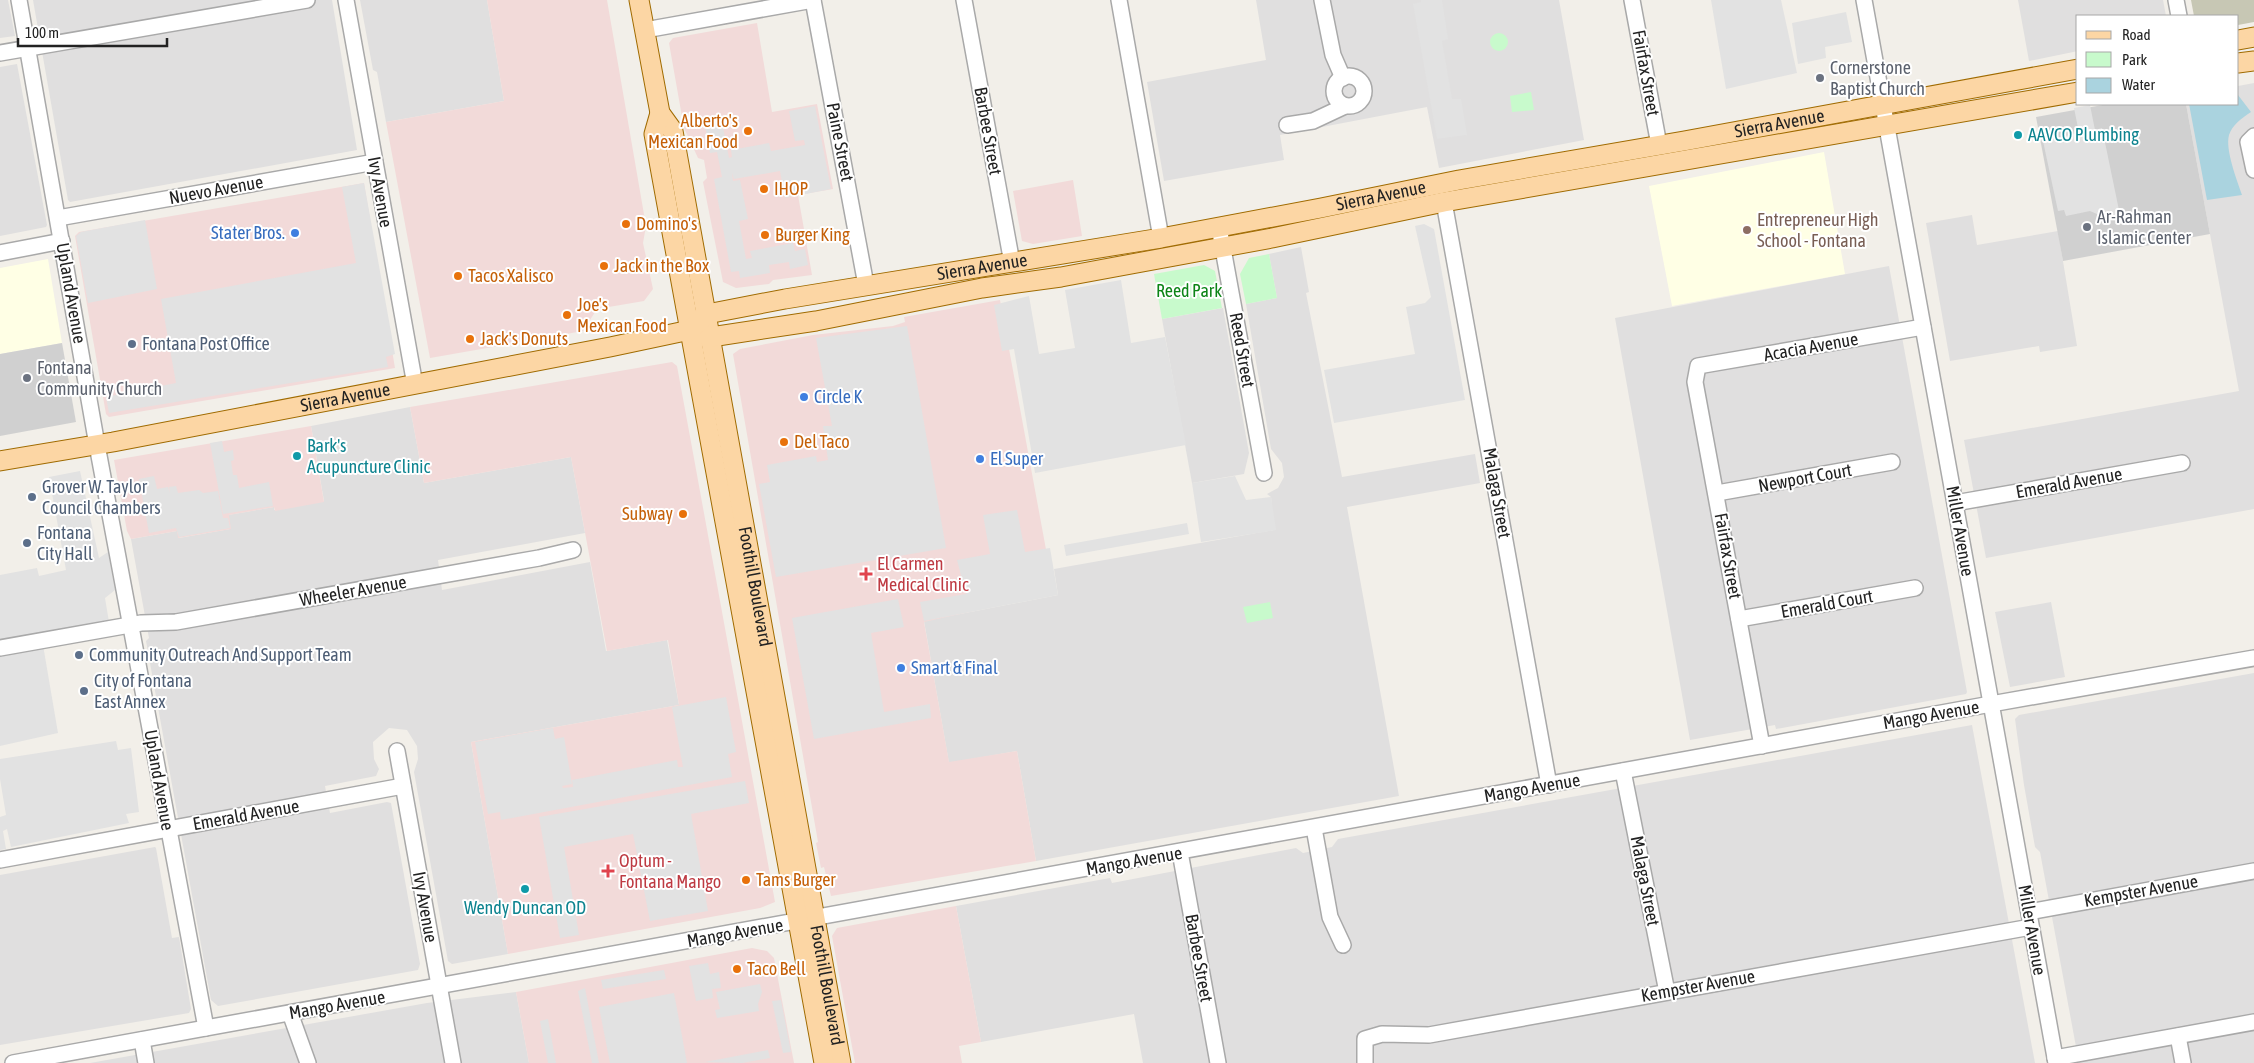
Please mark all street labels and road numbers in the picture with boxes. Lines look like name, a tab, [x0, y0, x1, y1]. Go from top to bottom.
street label: Fairfax Street	[1629, 28, 1664, 118]
street label: Barbee Street	[970, 85, 1007, 177]
street label: Paine Street	[823, 101, 858, 183]
street label: Sierra Avenue	[1733, 105, 1826, 142]
street label: Ivy Avenue	[364, 155, 397, 229]
street label: Nuevo Avenue	[167, 171, 265, 208]
street label: Sierra Avenue	[1334, 176, 1427, 215]
street label: Upland Avenue	[52, 241, 91, 345]
street label: Sierra Avenue	[936, 249, 1029, 284]
street label: Reed Street	[1226, 311, 1259, 389]
street label: Acacia Avenue	[1762, 328, 1860, 365]
street label: Sierra Avenue	[299, 378, 392, 416]
street label: Malaga Street	[1479, 446, 1516, 540]
street label: Newport Court	[1756, 459, 1853, 496]
street label: Emerald Avenue	[2014, 463, 2124, 502]
street label: Miller Avenue	[1942, 484, 1979, 578]
street label: Fairfax Street	[1711, 511, 1746, 601]
street label: Foothill Boulevard	[734, 525, 777, 648]
street label: Wheeler Avenue	[298, 571, 408, 610]
street label: Emerald Court	[1779, 585, 1875, 622]
street label: Mango Avenue	[1881, 696, 1981, 733]
street label: Upland Avenue	[140, 728, 179, 832]
street label: Mango Avenue	[1482, 769, 1582, 806]
street label: Emerald Avenue	[191, 795, 301, 834]
street label: Malaga Street	[1626, 834, 1665, 928]
street label: Mango Avenue	[1084, 842, 1184, 879]
street label: Ivy Avenue	[409, 870, 442, 944]
street label: Kempster Avenue	[2082, 870, 2199, 911]
street label: Miller Avenue	[2014, 883, 2051, 977]
street label: Barbee Street	[1181, 912, 1218, 1004]
street label: Mango Avenue	[685, 914, 785, 951]
street label: Foothill Boulevard	[806, 923, 849, 1047]
street label: Kempster Avenue	[1639, 965, 1756, 1006]
street label: Mango Avenue	[287, 986, 387, 1023]

